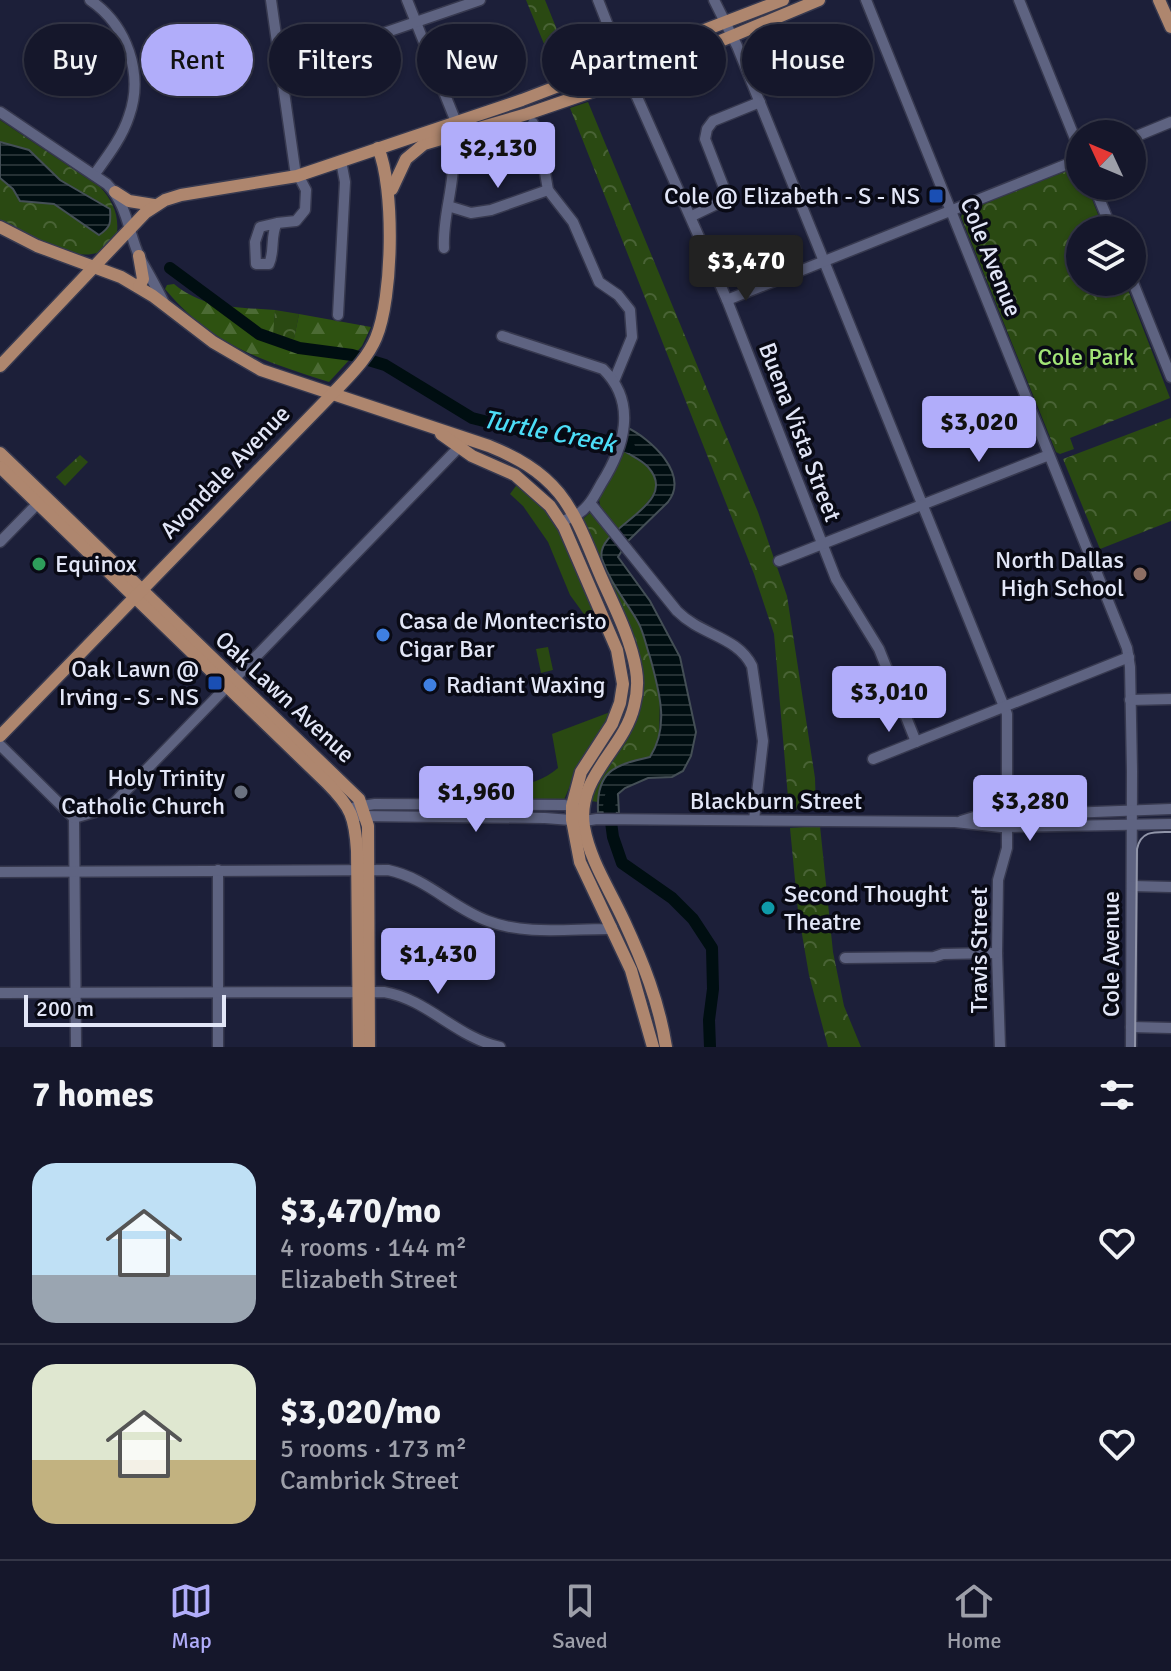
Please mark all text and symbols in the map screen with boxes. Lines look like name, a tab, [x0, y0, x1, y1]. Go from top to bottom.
chip: Buy	[24, 24, 125, 96]
chip: Rent	[141, 24, 253, 96]
chip: Filters	[269, 24, 401, 96]
chip: New	[417, 24, 526, 96]
chip: Apartment	[542, 24, 726, 96]
chip: House	[742, 24, 873, 96]
north arrow	[1066, 120, 1146, 200]
map controls	[1066, 120, 1146, 296]
pin: $2,130	[433, 122, 563, 190]
text: $2,130	[459, 132, 537, 164]
place label: Cole @ Elizabeth - S - NS	[664, 181, 920, 211]
marker: Cole @ Elizabeth - S - NS	[927, 187, 945, 205]
street label: Cole Avenue	[953, 193, 1029, 321]
button: layers	[1066, 216, 1146, 296]
pin: $3,470	[681, 235, 811, 303]
text: $3,470	[707, 245, 785, 277]
street label: Buena Vista Street	[752, 338, 848, 526]
park label: Cole Park	[1037, 342, 1135, 372]
pin: $3,020	[914, 396, 1044, 464]
street label: Avondale Avenue	[154, 399, 296, 545]
water label: Turtle Creek	[480, 404, 620, 461]
text: $3,020	[940, 406, 1018, 438]
place label: North Dallas High School	[995, 545, 1124, 603]
place label: Equinox	[55, 549, 137, 579]
marker: Equinox	[30, 555, 48, 573]
marker: North Dallas High School	[1131, 565, 1149, 583]
place label: Casa de Montecristo Cigar Bar	[399, 606, 607, 664]
street label: Oak Lawn Avenue	[209, 625, 361, 769]
marker: Casa de Montecristo Cigar Bar	[374, 626, 392, 644]
place label: Oak Lawn @ Irving - S - NS	[59, 654, 199, 712]
pin: $3,010	[824, 666, 954, 734]
place label: Radiant Waxing	[446, 670, 606, 700]
marker: Oak Lawn @ Irving - S - NS	[206, 674, 224, 692]
marker: Radiant Waxing	[421, 676, 439, 694]
text: $3,010	[850, 676, 928, 708]
place label: Holy Trinity Catholic Church	[61, 763, 225, 821]
pin: $1,960	[411, 766, 541, 834]
pin: $3,280	[965, 775, 1095, 843]
text: $1,960	[437, 776, 515, 808]
marker: Holy Trinity Catholic Church	[232, 783, 250, 801]
text: $3,280	[991, 785, 1069, 817]
street label: Blackburn Street	[690, 786, 862, 816]
place label: Second Thought Theatre	[784, 879, 949, 937]
street label: Travis Street	[964, 887, 994, 1013]
street label: Cole Avenue	[1096, 891, 1126, 1017]
marker: Second Thought Theatre	[759, 899, 777, 917]
pin: $1,430	[373, 928, 503, 996]
text: $1,430	[399, 938, 477, 970]
scale bar	[24, 991, 226, 1027]
text: 200 m	[36, 995, 94, 1022]
icon: filters	[1095, 1073, 1139, 1117]
text: 7 homes	[32, 1074, 153, 1116]
text: $3,470/mo	[280, 1190, 441, 1232]
icon: home	[96, 1195, 192, 1291]
icon: heart	[1095, 1221, 1139, 1265]
text: 4 rooms · 144 m²	[280, 1232, 467, 1264]
text: Elizabeth Street	[280, 1264, 458, 1296]
text: $3,020/mo	[280, 1391, 441, 1433]
icon: home	[96, 1396, 192, 1492]
icon: heart	[1095, 1422, 1139, 1466]
text: 5 rooms · 173 m²	[280, 1433, 467, 1465]
text: Cambrick Street	[280, 1465, 459, 1497]
tab: Map	[169, 1579, 213, 1654]
tab: Saved	[552, 1579, 608, 1654]
tab: Home	[947, 1579, 1002, 1654]

